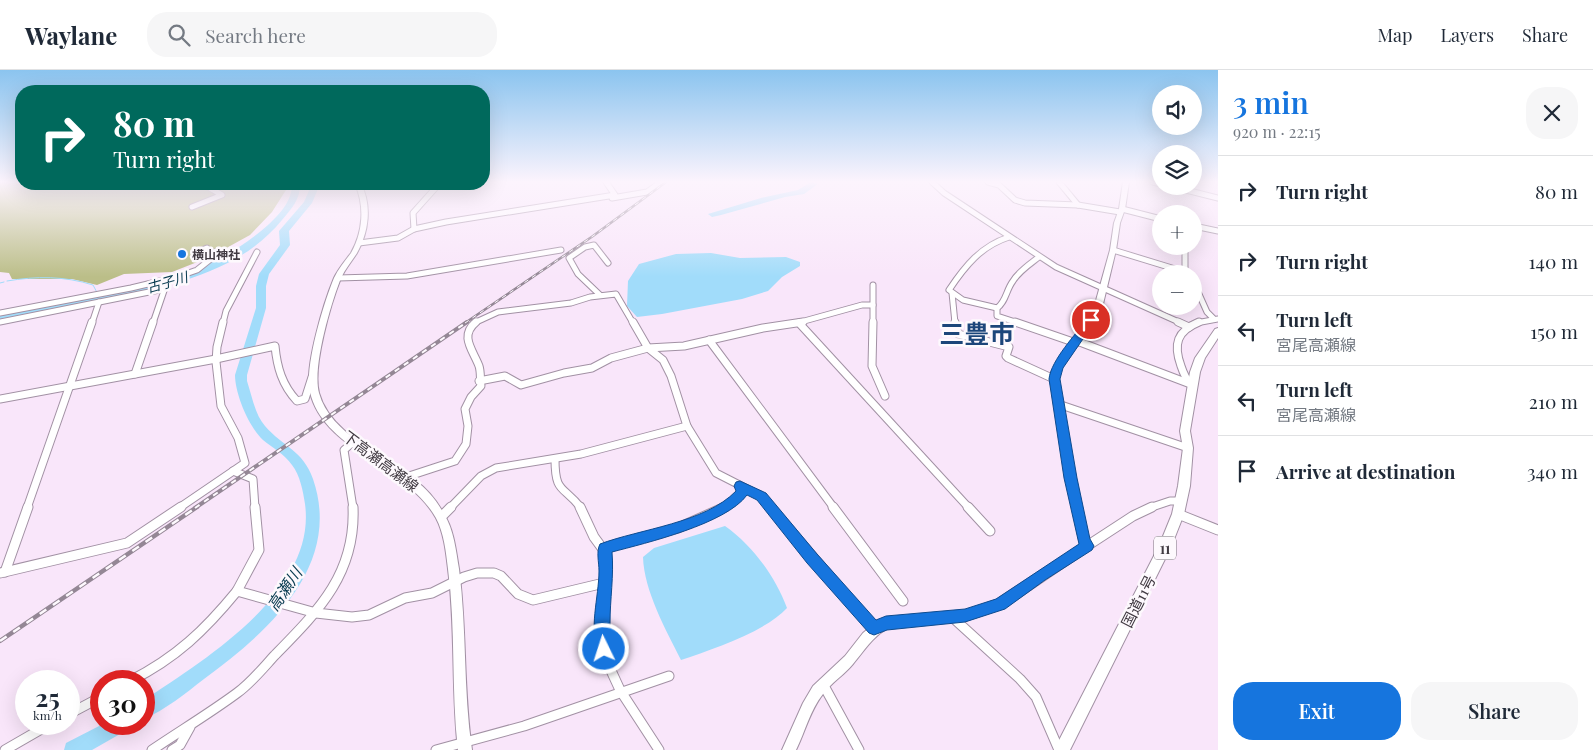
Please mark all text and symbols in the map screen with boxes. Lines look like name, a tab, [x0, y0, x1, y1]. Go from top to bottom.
search box	[147, 12, 497, 57]
text: Waylane	[25, 19, 117, 51]
icon: search	[165, 21, 193, 49]
text: Search here	[205, 22, 306, 48]
text: Map	[1377, 23, 1412, 47]
text: Layers	[1440, 23, 1494, 47]
text: Share	[1522, 23, 1568, 47]
text: 3 min	[1233, 82, 1309, 122]
map controls	[1152, 85, 1202, 315]
button: sound	[1152, 85, 1202, 135]
button: close	[1526, 87, 1578, 139]
text: 80 m	[113, 99, 195, 146]
icon: right	[30, 105, 95, 170]
text: 920 m · 22:15	[1233, 121, 1321, 142]
text: Turn right	[113, 144, 215, 174]
button: layers	[1152, 145, 1202, 195]
icon: right	[1233, 177, 1261, 205]
text: Turn right	[1276, 178, 1368, 204]
text: 80 m	[1535, 178, 1578, 204]
button: +	[1152, 205, 1202, 255]
place label: 横山神社	[192, 246, 240, 262]
icon: right	[1233, 247, 1261, 275]
marker: 横山神社	[176, 248, 188, 260]
text: Turn right	[1276, 248, 1368, 274]
text: 140 m	[1529, 248, 1578, 274]
button: −	[1152, 265, 1202, 315]
water label: 古子川	[144, 267, 192, 297]
pin	[1070, 299, 1112, 341]
icon: arrive	[1077, 306, 1105, 334]
text: Turn left	[1276, 306, 1353, 332]
district label: 三豊市	[939, 316, 1015, 349]
icon: left	[1233, 317, 1261, 345]
text: 150 m	[1530, 318, 1578, 344]
text: 宮尾高瀬線	[1276, 334, 1356, 355]
text: Turn left	[1276, 376, 1353, 402]
icon: left	[1233, 387, 1261, 415]
text: 210 m	[1529, 388, 1578, 414]
text: 宮尾高瀬線	[1276, 404, 1356, 425]
street label: 下高瀬高瀬線	[339, 426, 423, 496]
icon: arrive	[1233, 457, 1261, 485]
text: Arrive at destination	[1276, 458, 1456, 484]
text: 340 m	[1527, 458, 1578, 484]
road number: 11	[1154, 536, 1176, 559]
water label: 高瀬川	[262, 562, 307, 615]
street label: 国道11号	[1116, 571, 1160, 631]
position arrow	[577, 622, 629, 674]
speed limit sign: 30	[90, 670, 155, 735]
text: 25	[35, 680, 60, 713]
button: Exit	[1233, 682, 1401, 740]
button: Share	[1411, 682, 1578, 740]
text: km/h	[33, 707, 62, 723]

